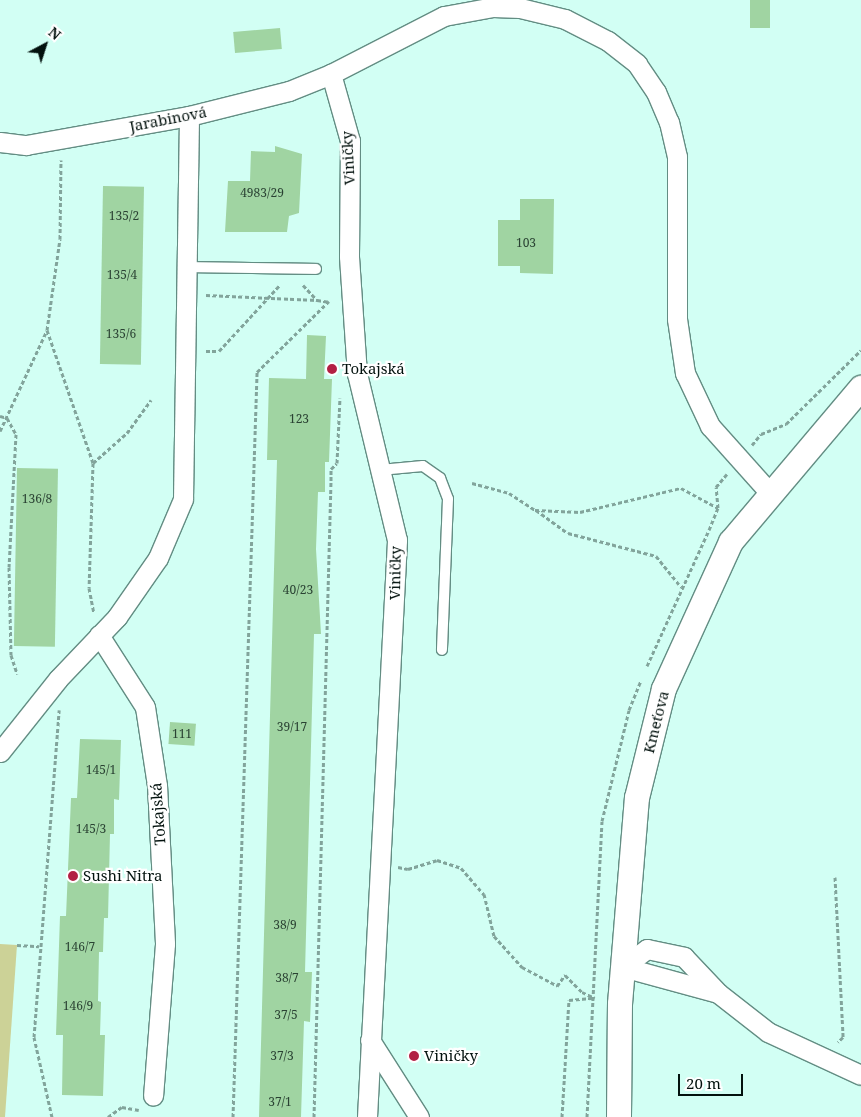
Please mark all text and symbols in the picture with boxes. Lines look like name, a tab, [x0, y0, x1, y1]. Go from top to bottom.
north arrow	[20, 20, 70, 70]
text: N	[45, 22, 65, 44]
street label: Jarabinová	[128, 103, 208, 135]
street label: Viničky	[338, 131, 358, 185]
house number: 4983/29	[240, 186, 284, 200]
house number: 135/2	[109, 209, 139, 223]
house number: 103	[516, 236, 536, 250]
house number: 135/4	[107, 268, 137, 282]
house number: 135/6	[106, 327, 136, 341]
place label: Tokajská	[342, 360, 405, 378]
marker: Tokajská	[326, 363, 338, 375]
house number: 123	[289, 412, 309, 426]
house number: 136/8	[22, 492, 52, 506]
street label: Viničky	[386, 546, 404, 600]
house number: 40/23	[283, 583, 313, 597]
street label: Kmeťova	[640, 689, 672, 755]
house number: 39/17	[277, 720, 307, 734]
house number: 111	[172, 727, 192, 741]
house number: 145/1	[86, 763, 116, 777]
street label: Tokajská	[147, 782, 169, 846]
house number: 145/3	[76, 822, 106, 836]
place label: Sushi Nitra	[83, 867, 162, 885]
marker: Sushi Nitra	[67, 870, 79, 882]
house number: 38/9	[273, 918, 297, 932]
house number: 146/7	[65, 940, 95, 954]
house number: 38/7	[275, 971, 299, 985]
house number: 146/9	[63, 999, 93, 1013]
house number: 37/5	[274, 1008, 298, 1022]
place label: Viničky	[424, 1047, 478, 1065]
house number: 37/3	[270, 1049, 294, 1063]
marker: Viničky	[408, 1050, 420, 1062]
scale bar	[681, 1064, 746, 1096]
text: 20 m	[686, 1073, 721, 1093]
house number: 37/1	[268, 1095, 292, 1109]

